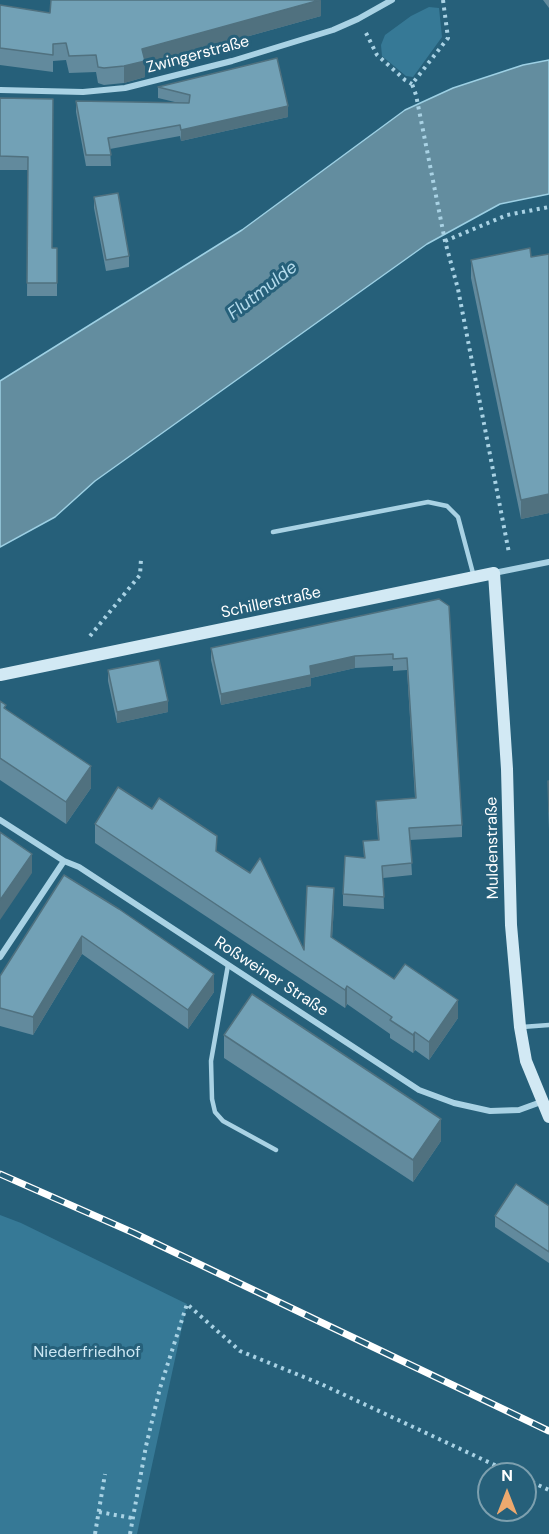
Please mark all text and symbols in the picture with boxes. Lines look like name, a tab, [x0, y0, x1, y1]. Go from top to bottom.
street label: Zwingerstraße	[145, 32, 251, 78]
water label: Flutmulde	[224, 257, 302, 325]
street label: Schillerstraße	[219, 583, 323, 623]
street label: Muldenstraße	[483, 797, 503, 899]
street label: Roßweiner Straße	[210, 933, 332, 1021]
park label: Niederfriedhof	[33, 1343, 141, 1363]
north arrow	[477, 1462, 537, 1522]
text: N	[501, 1465, 513, 1486]

